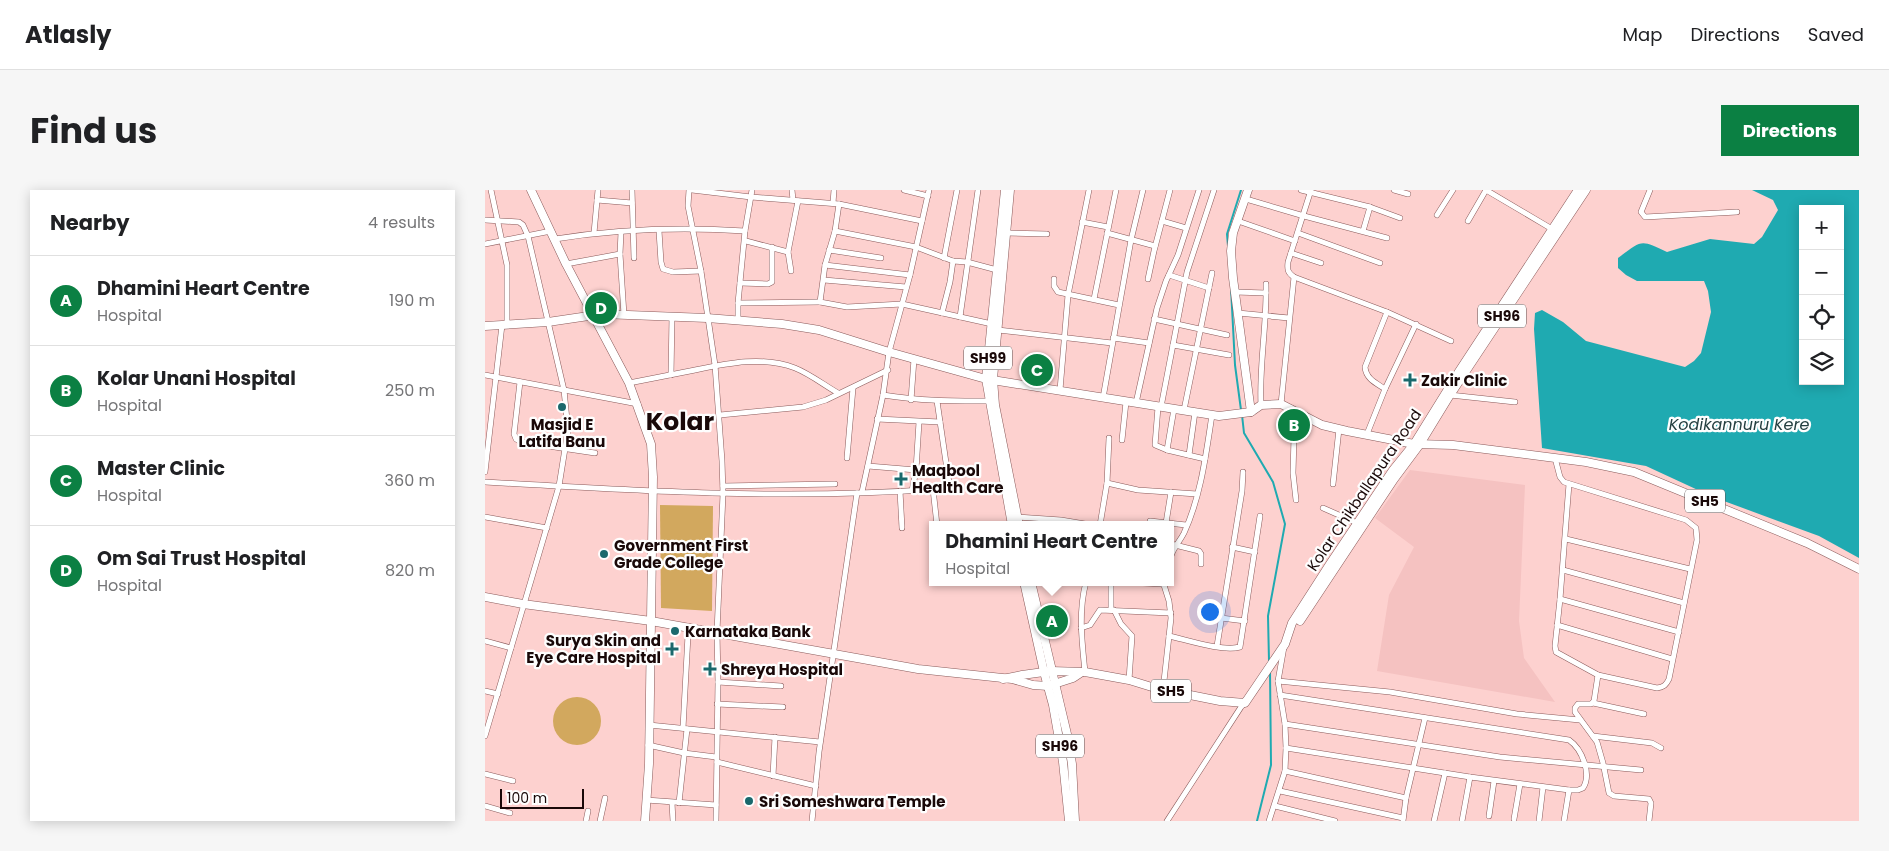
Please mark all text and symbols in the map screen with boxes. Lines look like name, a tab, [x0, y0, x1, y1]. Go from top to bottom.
text: Atlasly	[25, 18, 111, 51]
text: Map	[1623, 22, 1662, 47]
text: Directions	[1690, 22, 1780, 47]
text: Saved	[1808, 22, 1864, 47]
button: Directions	[1721, 105, 1859, 156]
text: Find us	[30, 106, 157, 155]
map controls	[1799, 205, 1844, 385]
button: +	[1799, 205, 1844, 250]
text: Nearby	[50, 208, 130, 237]
text: 4 results	[368, 211, 435, 234]
button: −	[1799, 250, 1844, 295]
text: Dhamini Heart Centre	[97, 275, 310, 302]
text: A	[60, 289, 72, 312]
text: 190 m	[389, 289, 435, 312]
pin: D	[585, 289, 617, 327]
button: locate	[1799, 295, 1844, 340]
text: Hospital	[97, 304, 162, 327]
road number: SH96	[1478, 304, 1526, 328]
button: layers	[1799, 340, 1844, 385]
road number: SH99	[964, 346, 1012, 370]
pin: C	[1021, 351, 1053, 389]
text: Kolar Unani Hospital	[97, 365, 296, 392]
place label: Zakir Clinic	[1421, 370, 1507, 391]
marker: Zakir Clinic	[1403, 373, 1417, 387]
text: B	[61, 379, 71, 402]
text: 250 m	[385, 379, 435, 402]
text: Hospital	[97, 394, 162, 417]
marker: Masjid E Latifa Banu	[556, 401, 568, 413]
district label: Kolar	[646, 404, 714, 439]
street label: Kolar Chikballapura Road	[1302, 405, 1426, 575]
pin: B	[1278, 406, 1310, 444]
water label: Kodikannuru Kere	[1669, 413, 1809, 436]
place label: Masjid E Latifa Banu	[519, 414, 605, 452]
text: Master Clinic	[97, 455, 225, 482]
place label: Maqbool Health Care	[912, 460, 1003, 498]
text: C	[60, 469, 72, 492]
text: 360 m	[385, 469, 435, 492]
marker: Maqbool Health Care	[894, 472, 908, 486]
text: Hospital	[97, 484, 162, 507]
road number: SH5	[1685, 490, 1725, 512]
popup	[929, 521, 1174, 586]
text: Dhamini Heart Centre	[945, 528, 1158, 555]
place label: Government First Grade College	[614, 535, 748, 573]
text: Om Sai Trust Hospital	[97, 545, 306, 572]
marker: Government First Grade College	[598, 548, 610, 560]
text: Hospital	[945, 557, 1010, 580]
text: D	[60, 559, 72, 582]
text: 820 m	[385, 559, 435, 582]
text: Hospital	[97, 574, 162, 597]
your location	[1197, 599, 1223, 625]
pin: A	[1036, 602, 1068, 640]
place label: Karnataka Bank	[685, 621, 811, 642]
marker: Karnataka Bank	[669, 625, 681, 637]
place label: Surya Skin and Eye Care Hospital	[526, 630, 661, 668]
marker: Surya Skin and Eye Care Hospital	[665, 642, 679, 656]
place label: Shreya Hospital	[721, 659, 843, 680]
marker: Shreya Hospital	[703, 662, 717, 676]
road number: SH5	[1151, 680, 1191, 702]
road number: SH96	[1036, 734, 1084, 758]
scale bar	[500, 786, 584, 809]
text: 100 m	[507, 788, 547, 808]
place label: Sri Someshwara Temple	[759, 791, 945, 812]
marker: Sri Someshwara Temple	[743, 795, 755, 807]

